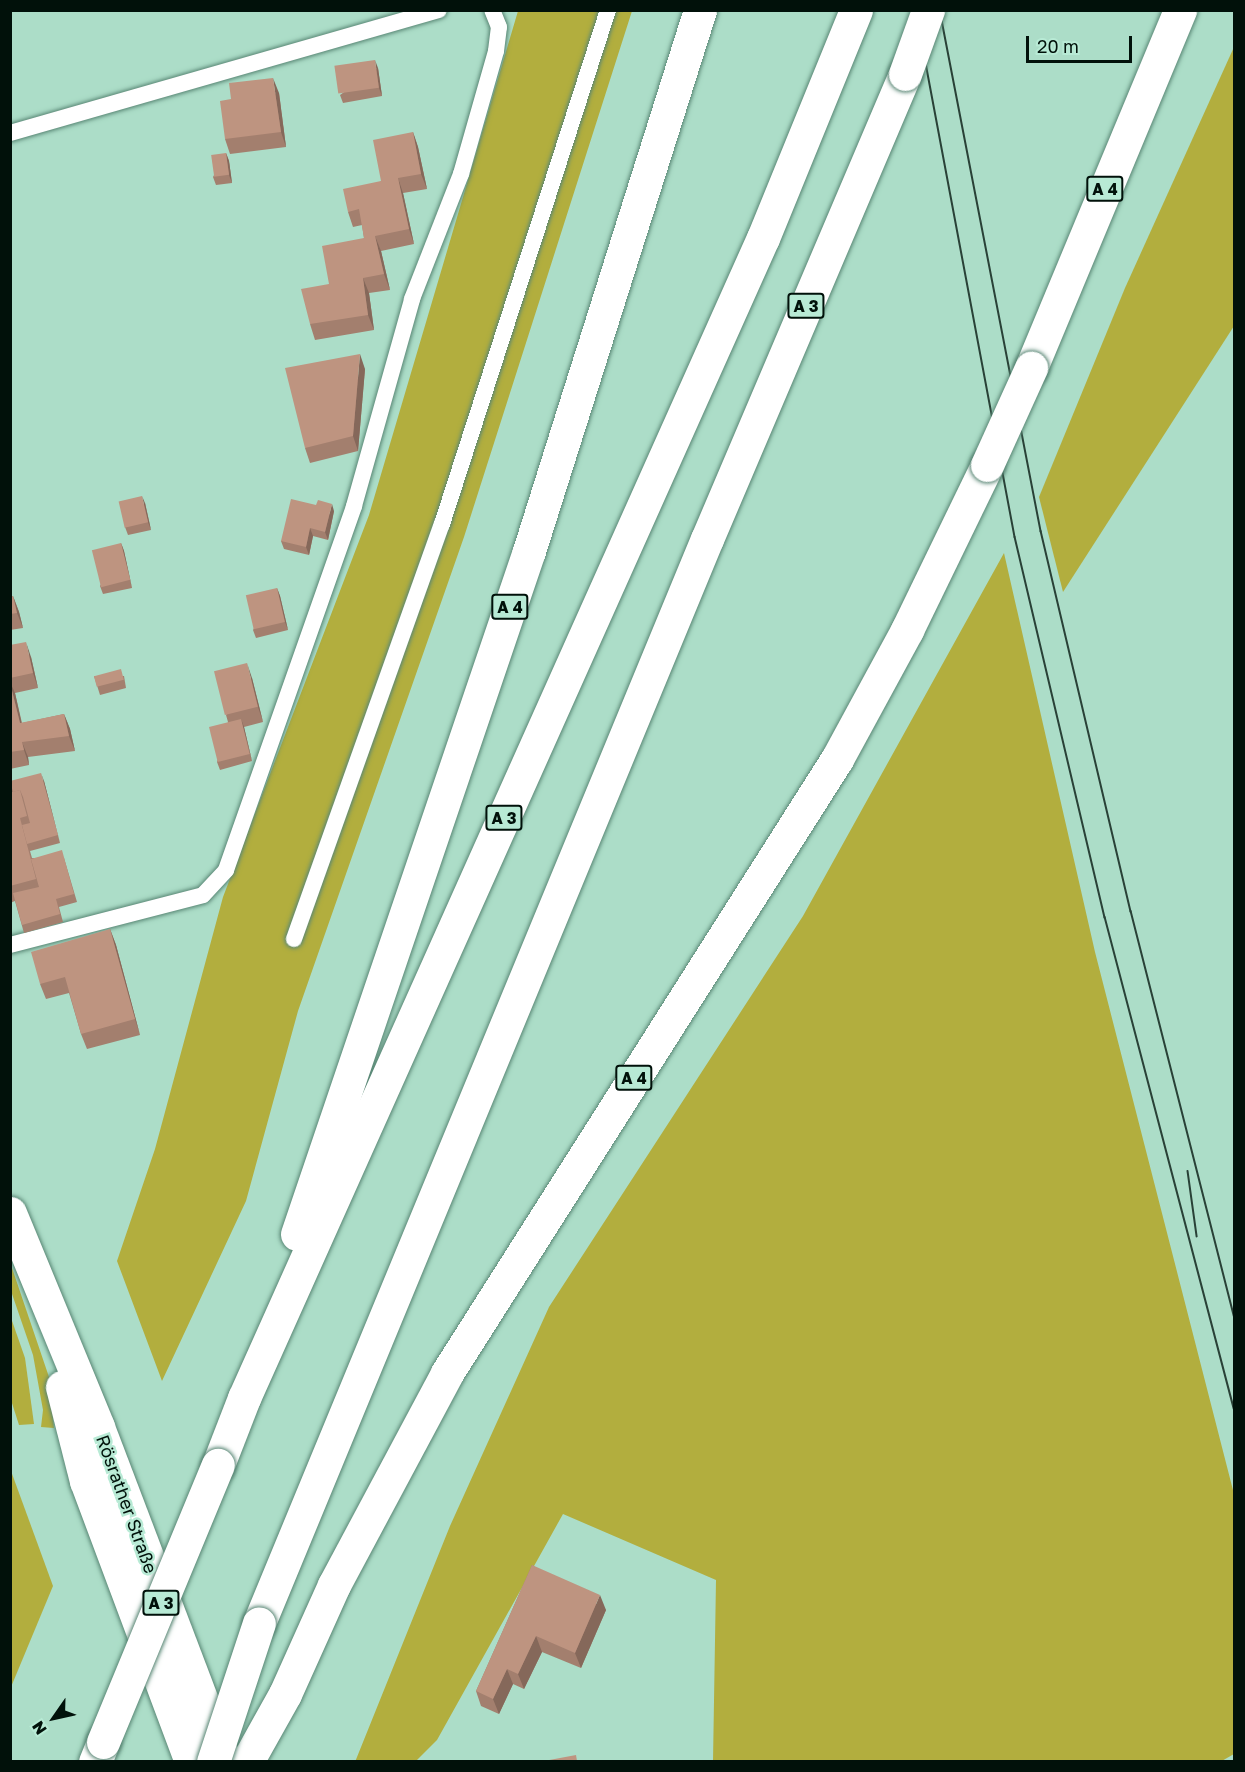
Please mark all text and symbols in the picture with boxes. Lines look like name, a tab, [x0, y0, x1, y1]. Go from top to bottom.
scale bar	[1029, 24, 1136, 62]
text: 20 m	[1037, 35, 1079, 57]
road number: A 4	[1086, 176, 1124, 202]
road number: A 3	[786, 293, 826, 319]
road number: A 4	[490, 594, 530, 620]
road number: A 3	[484, 805, 524, 831]
road number: A 4	[614, 1065, 654, 1091]
street label: Rösrather Straße	[92, 1432, 162, 1576]
road number: A 3	[142, 1590, 180, 1616]
north arrow	[24, 1688, 84, 1748]
text: N	[27, 1717, 51, 1739]

